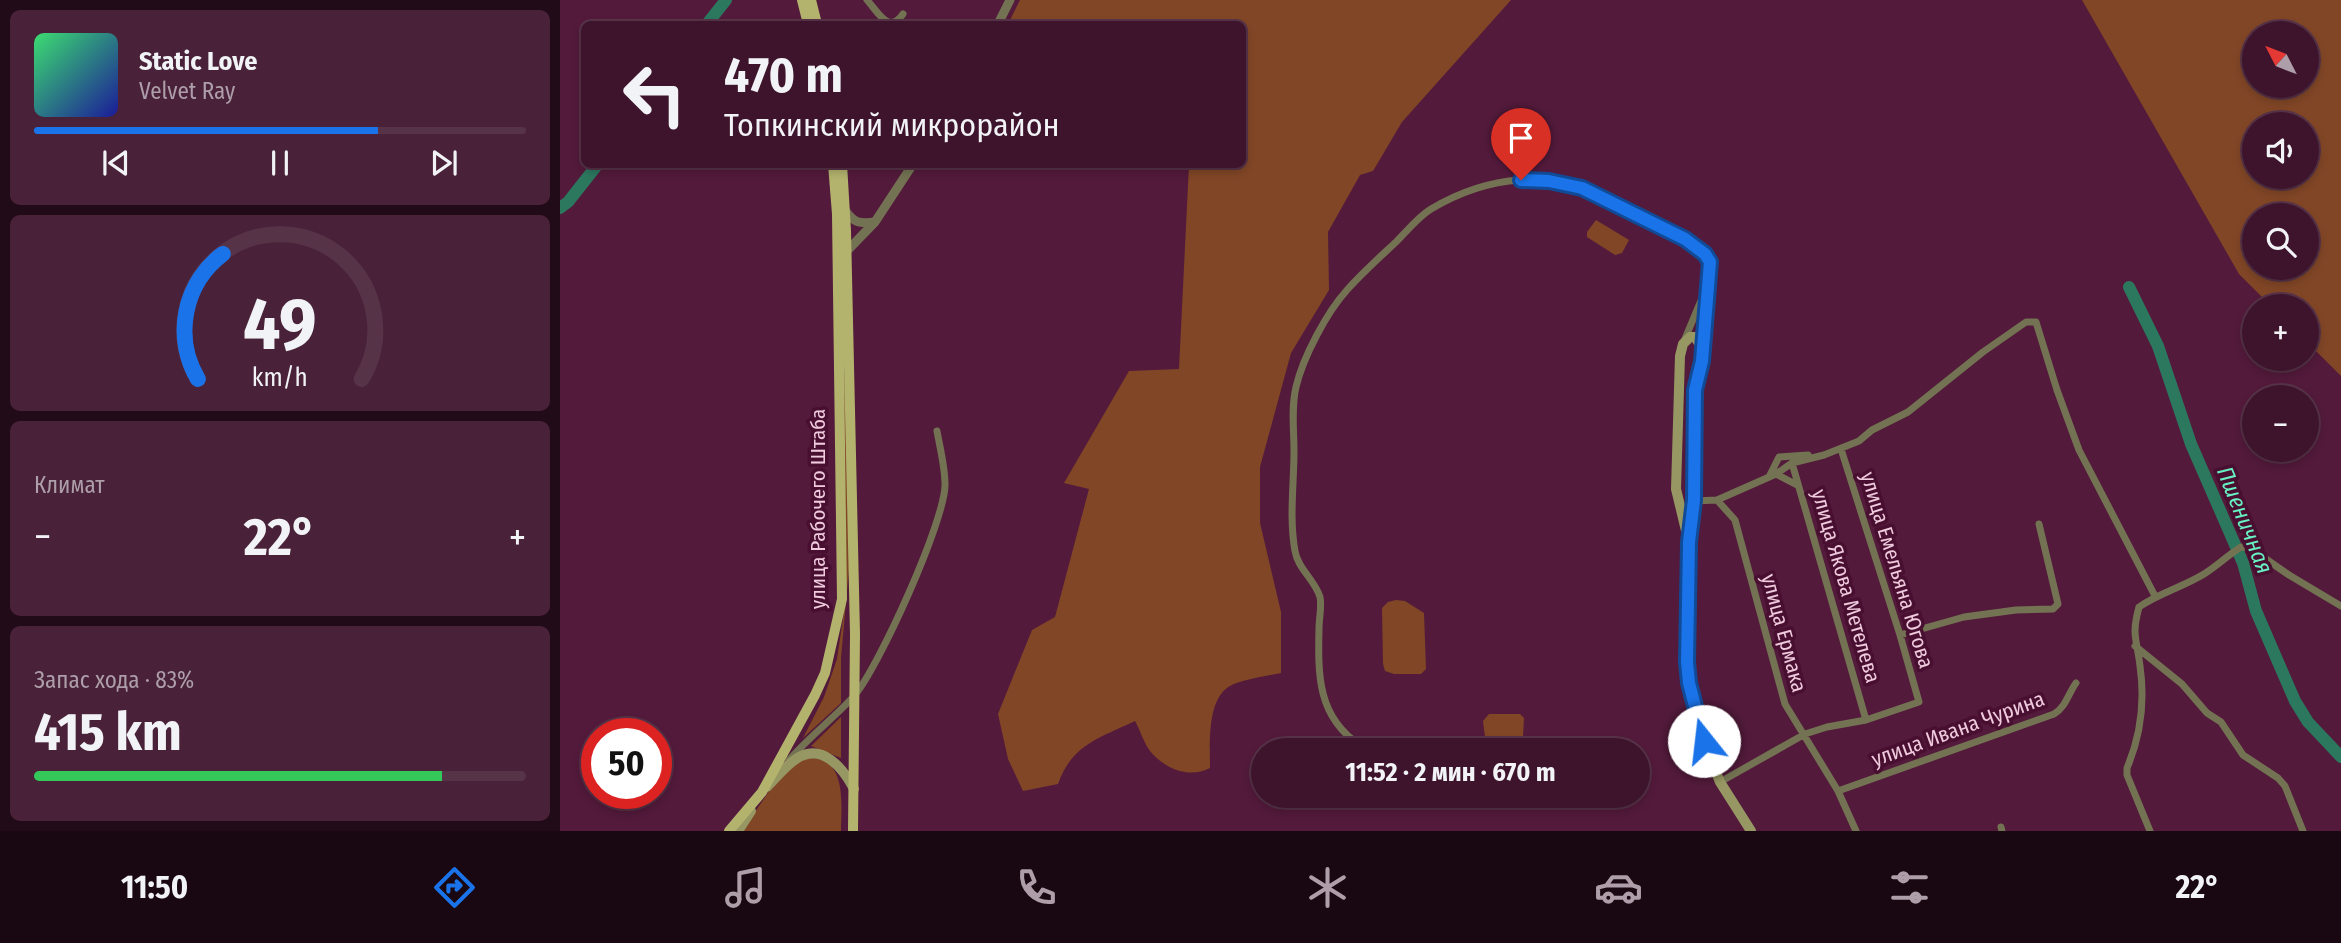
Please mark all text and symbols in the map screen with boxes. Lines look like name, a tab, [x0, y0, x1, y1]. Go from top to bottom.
north arrow	[2242, 21, 2319, 98]
map controls	[2242, 21, 2319, 462]
text: Static Love	[139, 46, 257, 77]
text: 470 m	[724, 46, 843, 105]
icon: left	[609, 49, 700, 140]
text: Velvet Ray	[139, 77, 235, 105]
text: Топкинский микрорайон	[724, 106, 1060, 144]
pin	[1491, 108, 1551, 180]
button: sound	[2242, 112, 2319, 189]
icon: arrive	[1502, 119, 1540, 157]
icon: previous	[97, 144, 135, 182]
icon: pause	[261, 144, 299, 182]
icon: next	[425, 144, 463, 182]
button: search	[2242, 203, 2319, 280]
text: 49	[243, 281, 317, 368]
button: +	[2242, 294, 2319, 371]
text: km/h	[252, 363, 308, 393]
button: −	[2242, 385, 2319, 462]
street label: улица Рабочего Штаба	[805, 409, 831, 609]
water label: Пшеничная	[2211, 462, 2279, 578]
street label: улица Емельяна Югова	[1855, 469, 1939, 671]
text: Климат	[34, 471, 105, 499]
street label: улица Якова Метелева	[1806, 486, 1886, 686]
text: 22°	[244, 506, 316, 569]
text: −	[34, 514, 51, 560]
text: +	[509, 514, 526, 560]
street label: улица Ермака	[1756, 571, 1812, 695]
text: Запас хода · 83%	[34, 666, 194, 694]
street label: улица Ивана Чурина	[1868, 686, 2048, 772]
text: 415 km	[34, 701, 182, 764]
position arrow	[1667, 704, 1741, 778]
speed limit sign: 50	[581, 718, 672, 809]
text: 11:52 · 2 мин · 670 m	[1345, 757, 1556, 788]
icon: directions	[430, 863, 479, 912]
icon: music	[721, 863, 770, 912]
icon: phone	[1012, 863, 1061, 912]
icon: climate	[1303, 863, 1352, 912]
icon: car	[1594, 863, 1643, 912]
icon: filters	[1885, 863, 1934, 912]
text: 11:50	[121, 868, 188, 906]
text: 22°	[2175, 868, 2220, 906]

